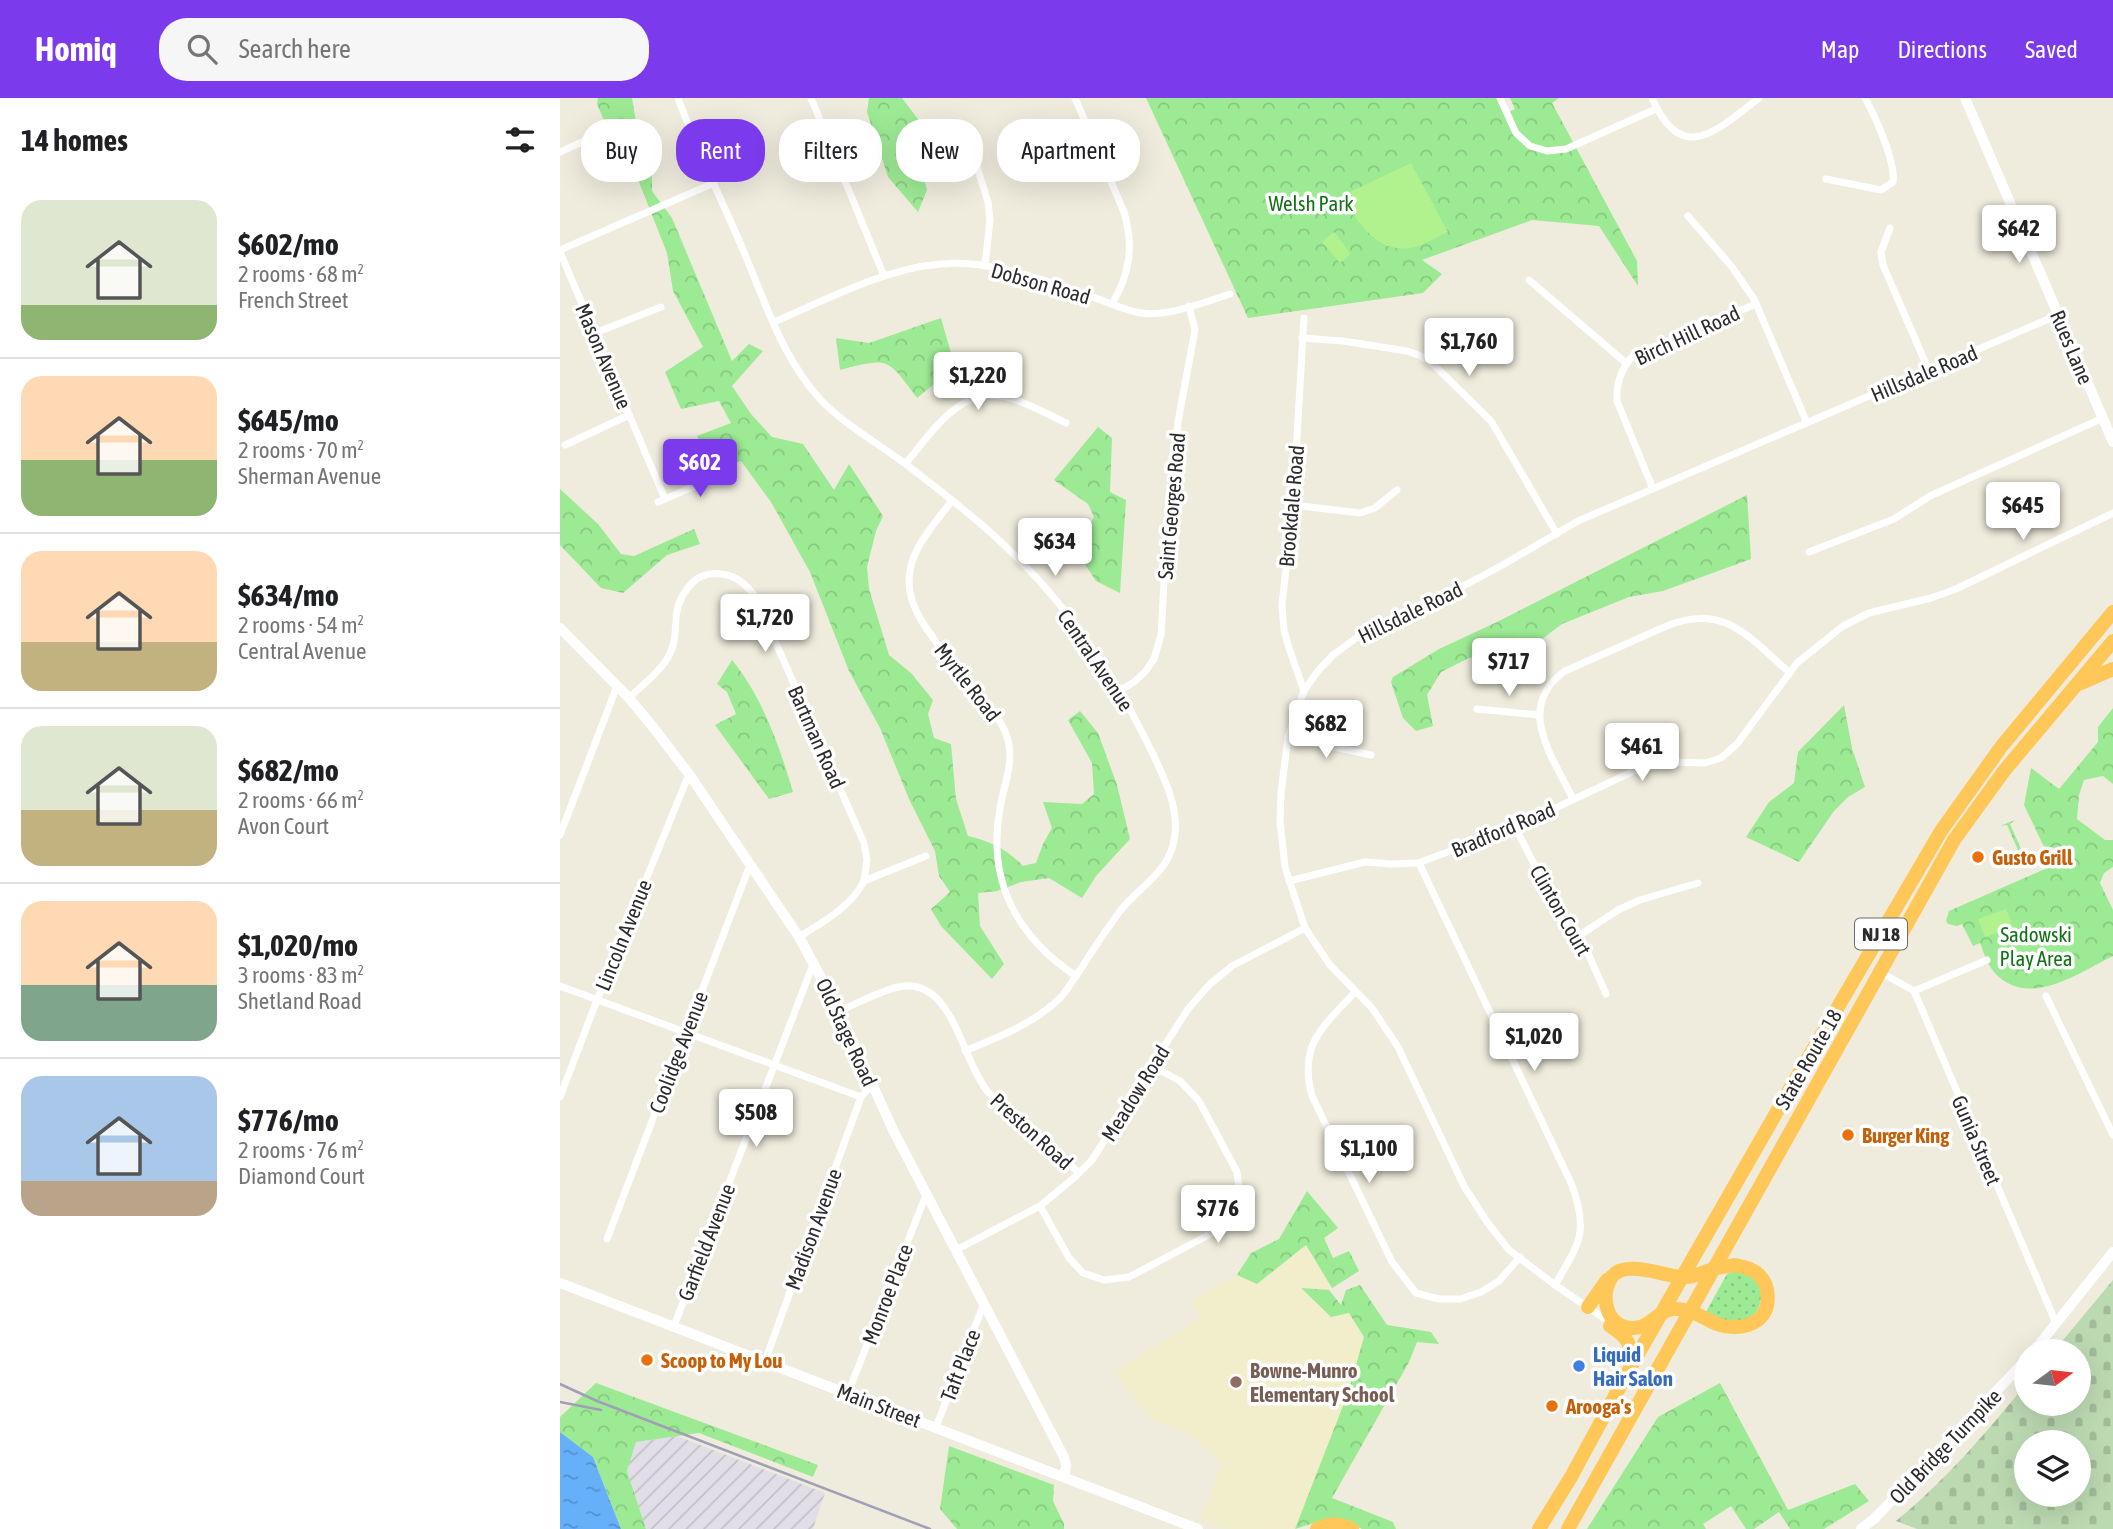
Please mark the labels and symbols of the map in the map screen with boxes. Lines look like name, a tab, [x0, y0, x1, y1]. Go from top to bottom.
park label: Welsh Park	[1268, 191, 1354, 215]
pin: $642	[1978, 206, 2060, 265]
street label: Dobson Road	[989, 257, 1093, 309]
street label: Mason Avenue	[571, 300, 637, 412]
street label: Birch Hill Road	[1631, 300, 1743, 370]
street label: Rues Lane	[2046, 306, 2098, 388]
pin: $1,760	[1412, 318, 1526, 378]
street label: Hillsdale Road	[1867, 340, 1981, 406]
pin: $1,220	[921, 352, 1035, 412]
street label: Saint Georges Road	[1153, 432, 1189, 580]
pin: $602	[659, 440, 741, 499]
street label: Brookdale Road	[1274, 444, 1308, 568]
pin: $645	[1982, 482, 2064, 542]
pin: $634	[1014, 518, 1096, 578]
street label: Hillsdale Road	[1354, 576, 1466, 648]
pin: $1,720	[708, 594, 822, 654]
street label: Central Avenue	[1053, 605, 1139, 715]
street label: Myrtle Road	[930, 638, 1006, 726]
pin: $717	[1468, 638, 1550, 698]
street label: Bartman Road	[784, 682, 850, 792]
pin: $682	[1285, 700, 1367, 760]
pin: $461	[1601, 724, 1683, 783]
street label: Bradford Road	[1448, 796, 1558, 862]
place label: Gusto Grill	[1992, 845, 2073, 869]
marker: Gusto Grill	[1970, 849, 1986, 865]
street label: Clinton Court	[1526, 861, 1596, 959]
street label: Lincoln Avenue	[590, 876, 656, 994]
road number: NJ 18	[1855, 918, 1907, 950]
park label: Sadowski Play Area	[2000, 922, 2072, 970]
street label: Old Stage Road	[812, 974, 882, 1090]
street label: Coolidge Avenue	[644, 988, 712, 1116]
street label: State Route 18	[1770, 1005, 1846, 1113]
pin: $1,020	[1477, 1014, 1591, 1073]
street label: Meadow Road	[1096, 1041, 1174, 1145]
street label: Preston Road	[986, 1088, 1078, 1174]
pin: $508	[715, 1090, 797, 1149]
street label: Gunia Street	[1947, 1092, 2007, 1188]
place label: Burger King	[1862, 1123, 1950, 1147]
pin: $1,100	[1312, 1126, 1426, 1185]
marker: Burger King	[1840, 1127, 1856, 1143]
street label: Madison Avenue	[780, 1165, 846, 1293]
street label: Garfield Avenue	[673, 1180, 739, 1304]
pin: $776	[1177, 1186, 1259, 1245]
street label: Monroe Place	[857, 1240, 917, 1348]
street label: Taft Place	[935, 1326, 985, 1404]
north arrow	[2014, 1339, 2091, 1416]
place label: Liquid Hair Salon	[1593, 1342, 1673, 1390]
place label: Scoop to My Lou	[661, 1348, 783, 1372]
marker: Scoop to My Lou	[639, 1352, 655, 1368]
place label: Bowne-Munro Elementary School	[1250, 1358, 1395, 1406]
marker: Liquid Hair Salon	[1571, 1358, 1587, 1374]
marker: Bowne-Munro Elementary School	[1228, 1374, 1244, 1390]
street label: Main Street	[834, 1378, 924, 1432]
street label: Old Bridge Turnpike	[1884, 1384, 2006, 1508]
place label: Arooga's	[1565, 1394, 1632, 1418]
marker: Arooga's	[1544, 1398, 1560, 1414]

